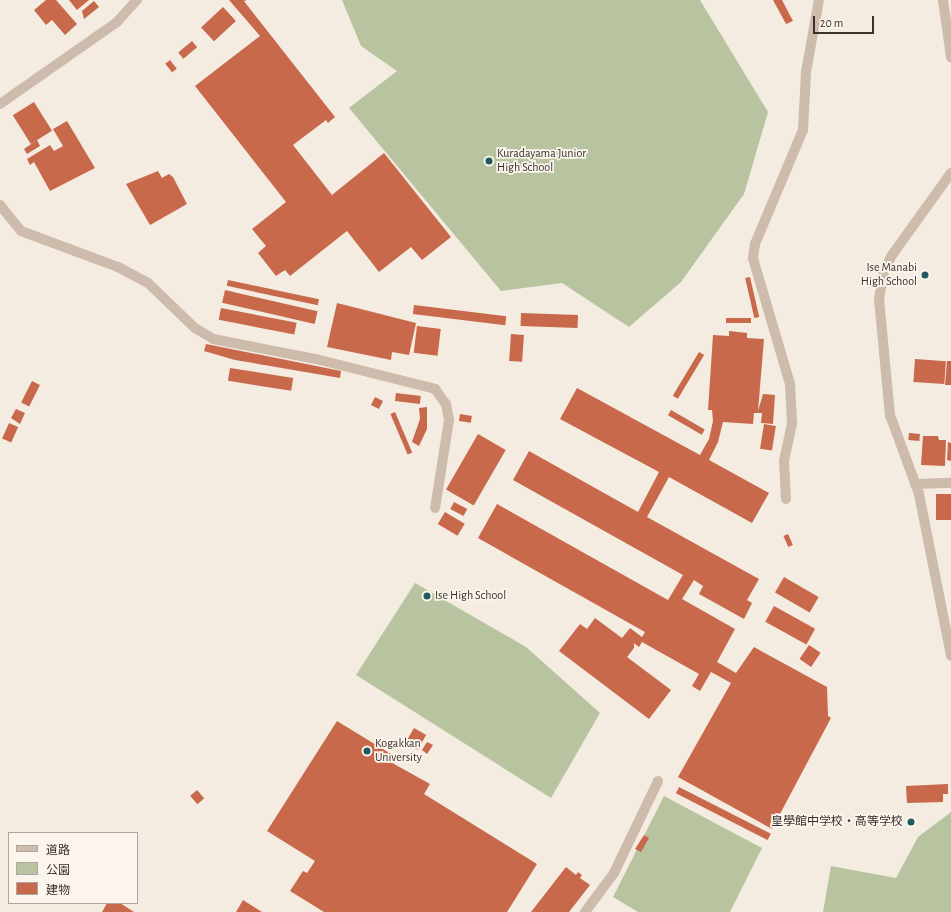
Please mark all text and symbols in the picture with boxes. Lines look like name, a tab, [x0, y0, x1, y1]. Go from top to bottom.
scale bar	[815, 8, 876, 34]
text: 20 m	[820, 17, 843, 29]
place label: Kuradayama Junior High School	[497, 147, 586, 175]
marker: Kuradayama Junior High School	[484, 156, 494, 166]
place label: Ise Manabi High School	[861, 261, 917, 289]
marker: Ise Manabi High School	[920, 270, 930, 280]
place label: Ise High School	[435, 589, 506, 603]
marker: Ise High School	[422, 591, 432, 601]
place label: Kogakkan University	[375, 737, 422, 765]
marker: Kogakkan University	[362, 746, 372, 756]
place label: 皇學館中学校・高等学校	[771, 815, 903, 829]
marker: 皇學館中学校・高等学校	[906, 817, 916, 827]
legend	[8, 832, 138, 904]
text: 道路	[46, 844, 70, 856]
text: 公園	[46, 864, 70, 876]
text: 建物	[46, 884, 70, 896]

